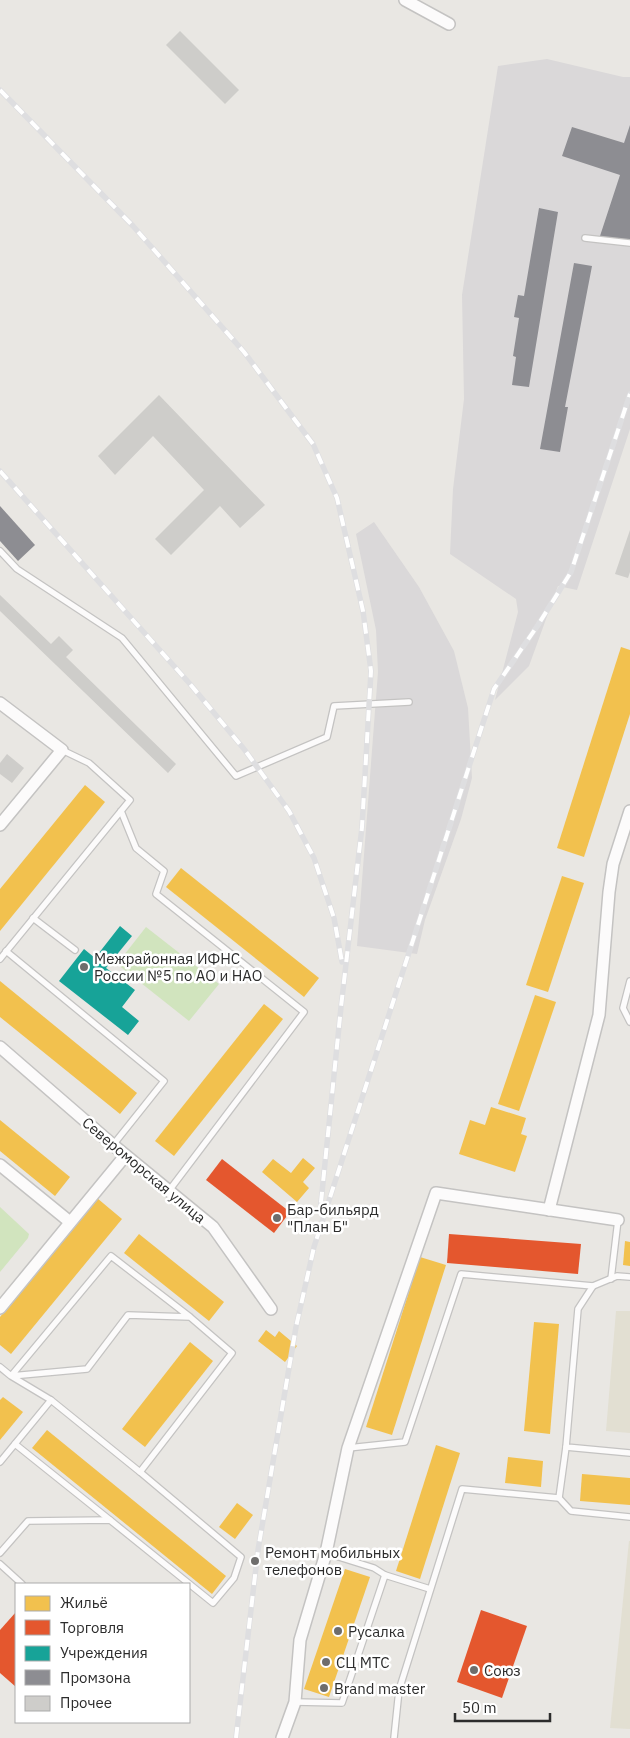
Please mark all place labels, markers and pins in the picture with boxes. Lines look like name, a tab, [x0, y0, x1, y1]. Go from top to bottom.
place label: Межрайонная ИФНС России №5 по АО и НАО	[94, 949, 262, 985]
marker: Межрайонная ИФНС России №5 по АО и НАО	[78, 961, 90, 973]
place label: Бар-бильярд "План Б"	[287, 1200, 379, 1236]
marker: Бар-бильярд "План Б"	[271, 1212, 283, 1224]
place label: Ремонт мобильных телефонов	[265, 1543, 400, 1579]
marker: Ремонт мобильных телефонов	[249, 1555, 261, 1567]
place label: Русалка	[348, 1622, 405, 1641]
marker: Русалка	[332, 1625, 344, 1637]
place label: СЦ МТС	[336, 1653, 390, 1672]
marker: СЦ МТС	[320, 1656, 332, 1668]
place label: Союз	[484, 1661, 521, 1680]
marker: Союз	[468, 1664, 480, 1676]
place label: Brand master	[334, 1679, 426, 1698]
marker: Brand master	[318, 1682, 330, 1694]

